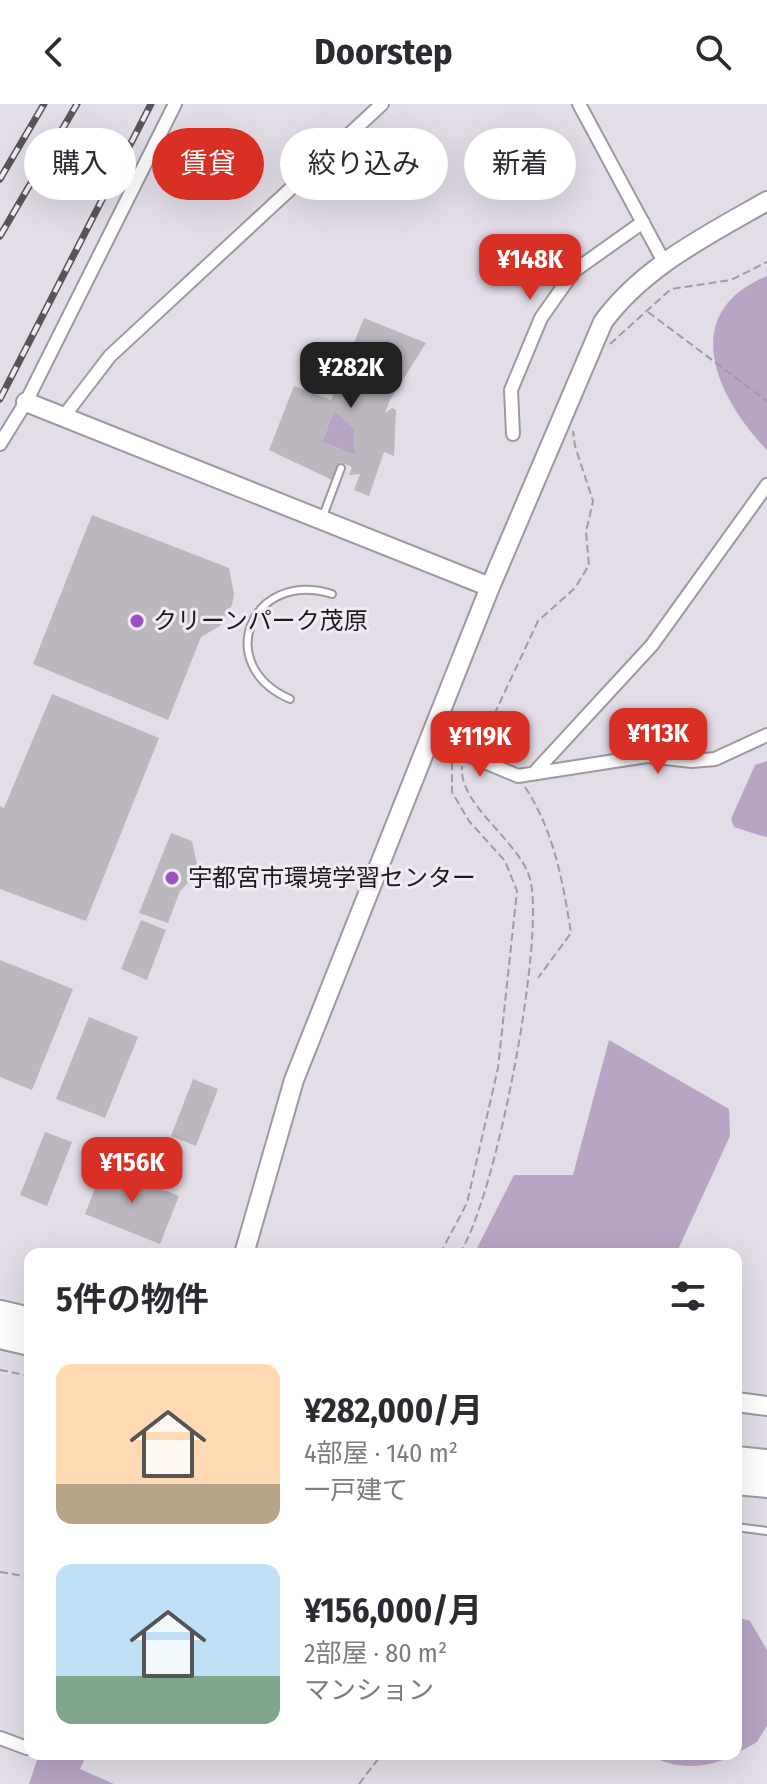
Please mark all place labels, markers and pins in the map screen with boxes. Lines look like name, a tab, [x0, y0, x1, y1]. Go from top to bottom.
pin: ¥148K	[474, 234, 586, 302]
pin: ¥282K	[295, 342, 407, 410]
place label: クリーンパーク茂原	[153, 607, 368, 635]
marker: クリーンパーク茂原	[128, 612, 146, 630]
pin: ¥113K	[602, 708, 714, 776]
pin: ¥119K	[424, 711, 536, 779]
place label: 宇都宮市環境学習センター	[188, 864, 476, 892]
marker: 宇都宮市環境学習センター	[163, 869, 181, 887]
pin: ¥156K	[76, 1137, 188, 1205]

